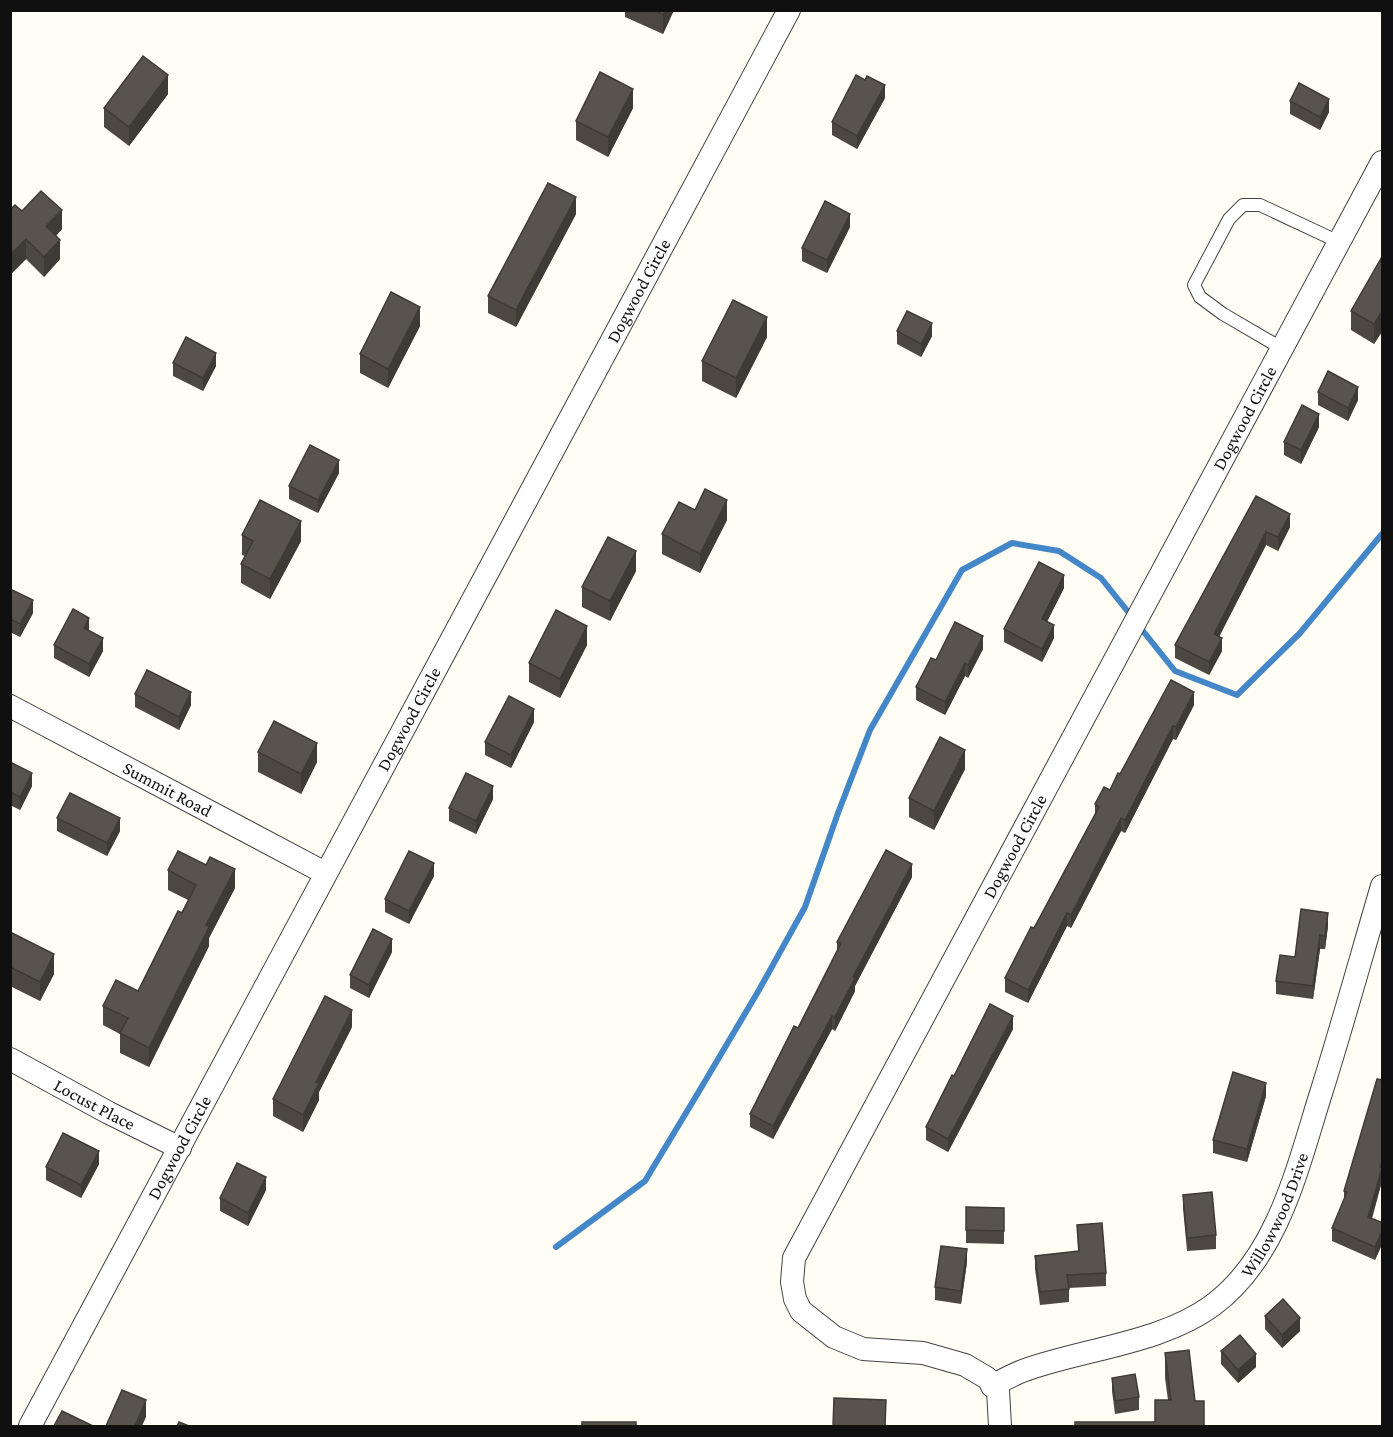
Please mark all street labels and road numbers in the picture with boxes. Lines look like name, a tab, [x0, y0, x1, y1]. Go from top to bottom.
street label: Dogwood Circle	[603, 235, 674, 346]
street label: Dogwood Circle	[1209, 363, 1281, 473]
street label: Dogwood Circle	[373, 664, 445, 774]
street label: Summit Road	[120, 758, 215, 821]
street label: Dogwood Circle	[979, 791, 1051, 902]
street label: Locust Place	[51, 1075, 138, 1134]
street label: Dogwood Circle	[143, 1092, 215, 1203]
street label: Willowwood Drive	[1236, 1150, 1312, 1281]

